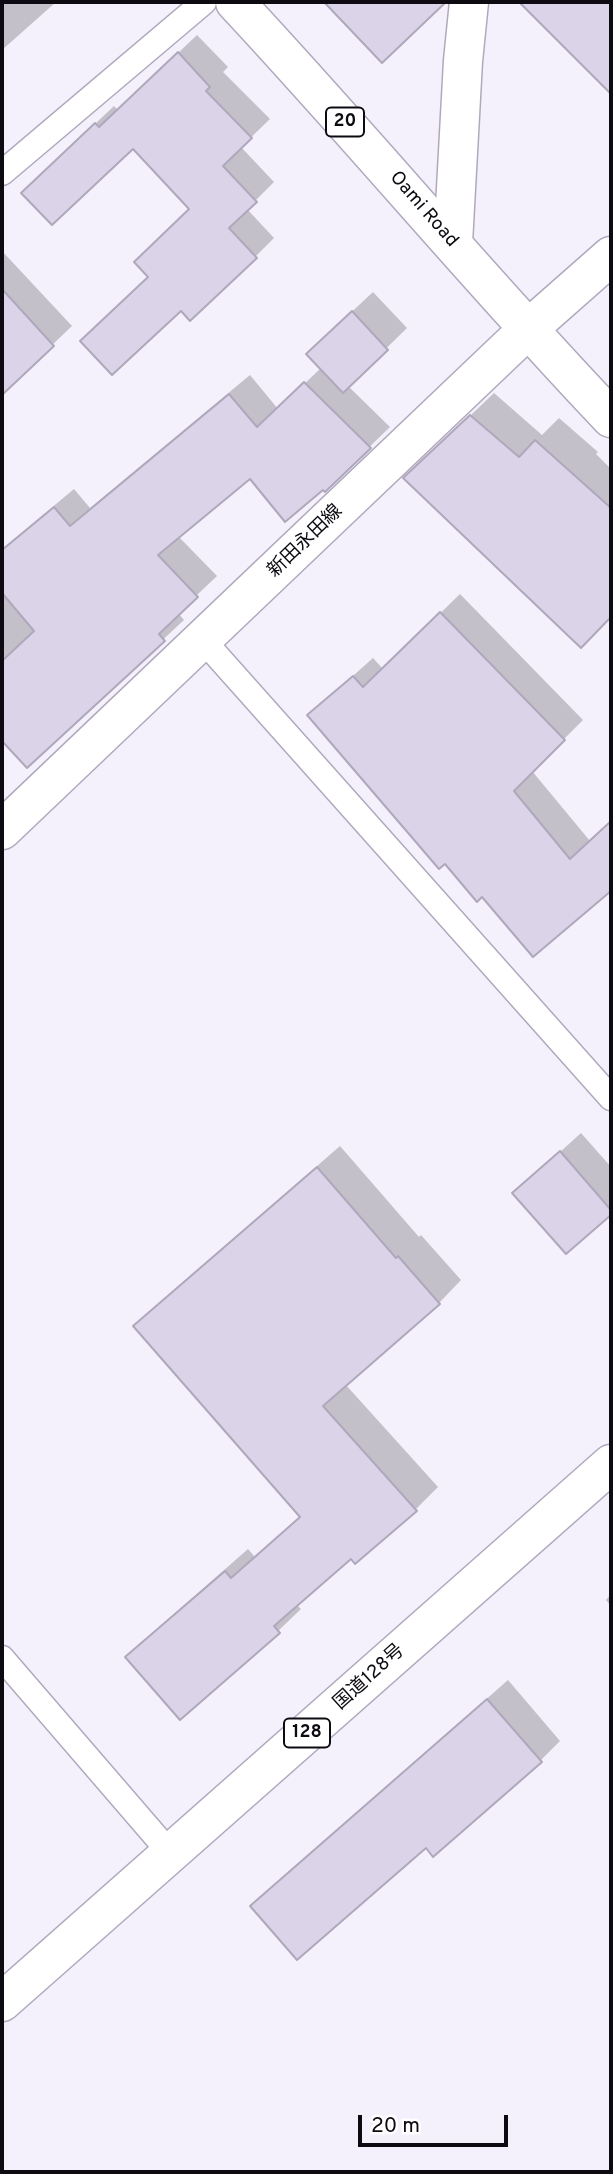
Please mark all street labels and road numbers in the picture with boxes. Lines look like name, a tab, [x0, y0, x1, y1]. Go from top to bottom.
road number: 20	[326, 107, 364, 136]
street label: Oami Road	[384, 167, 462, 253]
street label: 新田永田線	[264, 501, 348, 583]
street label: 国道128号	[330, 1640, 410, 1716]
road number: 128	[284, 1718, 330, 1748]

